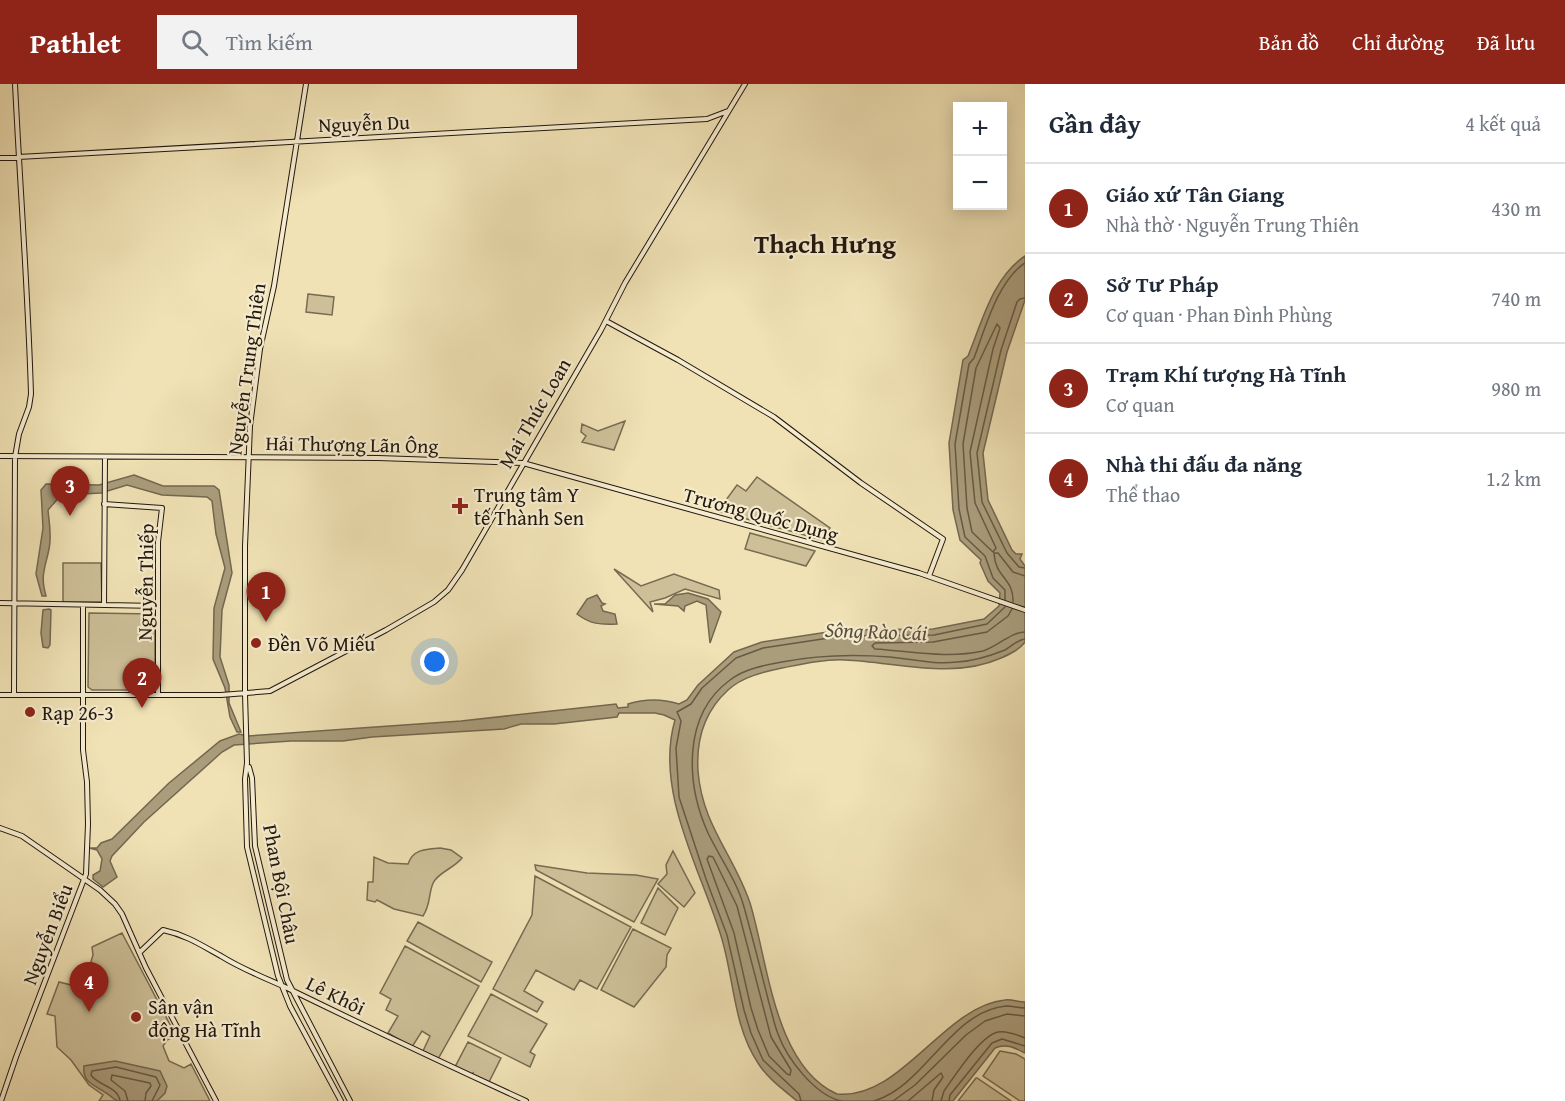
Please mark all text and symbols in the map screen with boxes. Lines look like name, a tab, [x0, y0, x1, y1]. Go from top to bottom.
search box	[157, 15, 577, 69]
text: Pathlet	[30, 22, 121, 63]
icon: search	[178, 26, 211, 59]
text: Tìm kiếm	[226, 26, 313, 58]
text: Bản đồ	[1259, 27, 1319, 58]
text: Chỉ đường	[1352, 27, 1444, 58]
text: Đã lưu	[1477, 27, 1535, 58]
map controls	[953, 102, 1007, 210]
button: +	[953, 102, 1007, 156]
text: Gần đây	[1049, 104, 1141, 143]
street label: Nguyễn Du	[318, 107, 411, 139]
text: 4 kết quả	[1465, 109, 1541, 138]
button: −	[953, 156, 1007, 210]
text: Giáo xứ Tân Giang	[1106, 178, 1284, 210]
text: 1	[1063, 194, 1074, 223]
text: 430 m	[1491, 194, 1541, 223]
text: Nhà thờ · Nguyễn Trung Thiên	[1106, 210, 1359, 239]
district label: Thạch Hưng	[754, 224, 896, 263]
text: Sở Tư Pháp	[1106, 268, 1218, 300]
street label: Nguyễn Trung Thiên	[220, 281, 272, 457]
text: 2	[1063, 284, 1074, 313]
text: 740 m	[1491, 284, 1541, 313]
text: Cơ quan · Phan Đình Phùng	[1106, 300, 1332, 329]
street label: Mai Thúc Loan	[491, 352, 577, 474]
text: Trạm Khí tượng Hà Tĩnh	[1106, 358, 1346, 390]
text: 3	[1063, 374, 1074, 403]
text: 980 m	[1491, 374, 1541, 403]
text: Cơ quan	[1106, 390, 1174, 419]
street label: Hải Thượng Lãn Ông	[265, 428, 439, 460]
text: Nhà thi đấu đa năng	[1106, 448, 1302, 480]
text: 4	[1063, 464, 1074, 493]
text: 1.2 km	[1486, 464, 1541, 493]
pin: 3	[50, 466, 90, 516]
street label: Trương Quốc Dụng	[680, 479, 842, 549]
place label: Trung tâm Y tế Thành Sen	[474, 480, 584, 532]
text: Thể thao	[1106, 480, 1180, 509]
marker: Trung tâm Y tế Thành Sen	[451, 497, 469, 515]
street label: Nguyễn Thiếp	[129, 523, 161, 641]
pin: 1	[246, 572, 286, 622]
water label: Sông Rào Cái	[824, 614, 928, 648]
place label: Đền Võ Miếu	[268, 629, 375, 658]
marker: Đền Võ Miếu	[249, 636, 263, 650]
your location	[420, 647, 449, 676]
pin: 2	[122, 658, 162, 708]
place label: Rạp 26-3	[42, 698, 114, 727]
marker: Rạp 26-3	[23, 705, 37, 719]
street label: Phan Bội Châu	[256, 822, 308, 946]
street label: Nguyễn Biểu	[14, 879, 80, 989]
pin: 4	[70, 962, 109, 1012]
street label: Lê Khôi	[302, 968, 371, 1022]
place label: Sân vận động Hà Tĩnh	[148, 992, 261, 1044]
marker: Sân vận động Hà Tĩnh	[129, 1010, 143, 1024]

